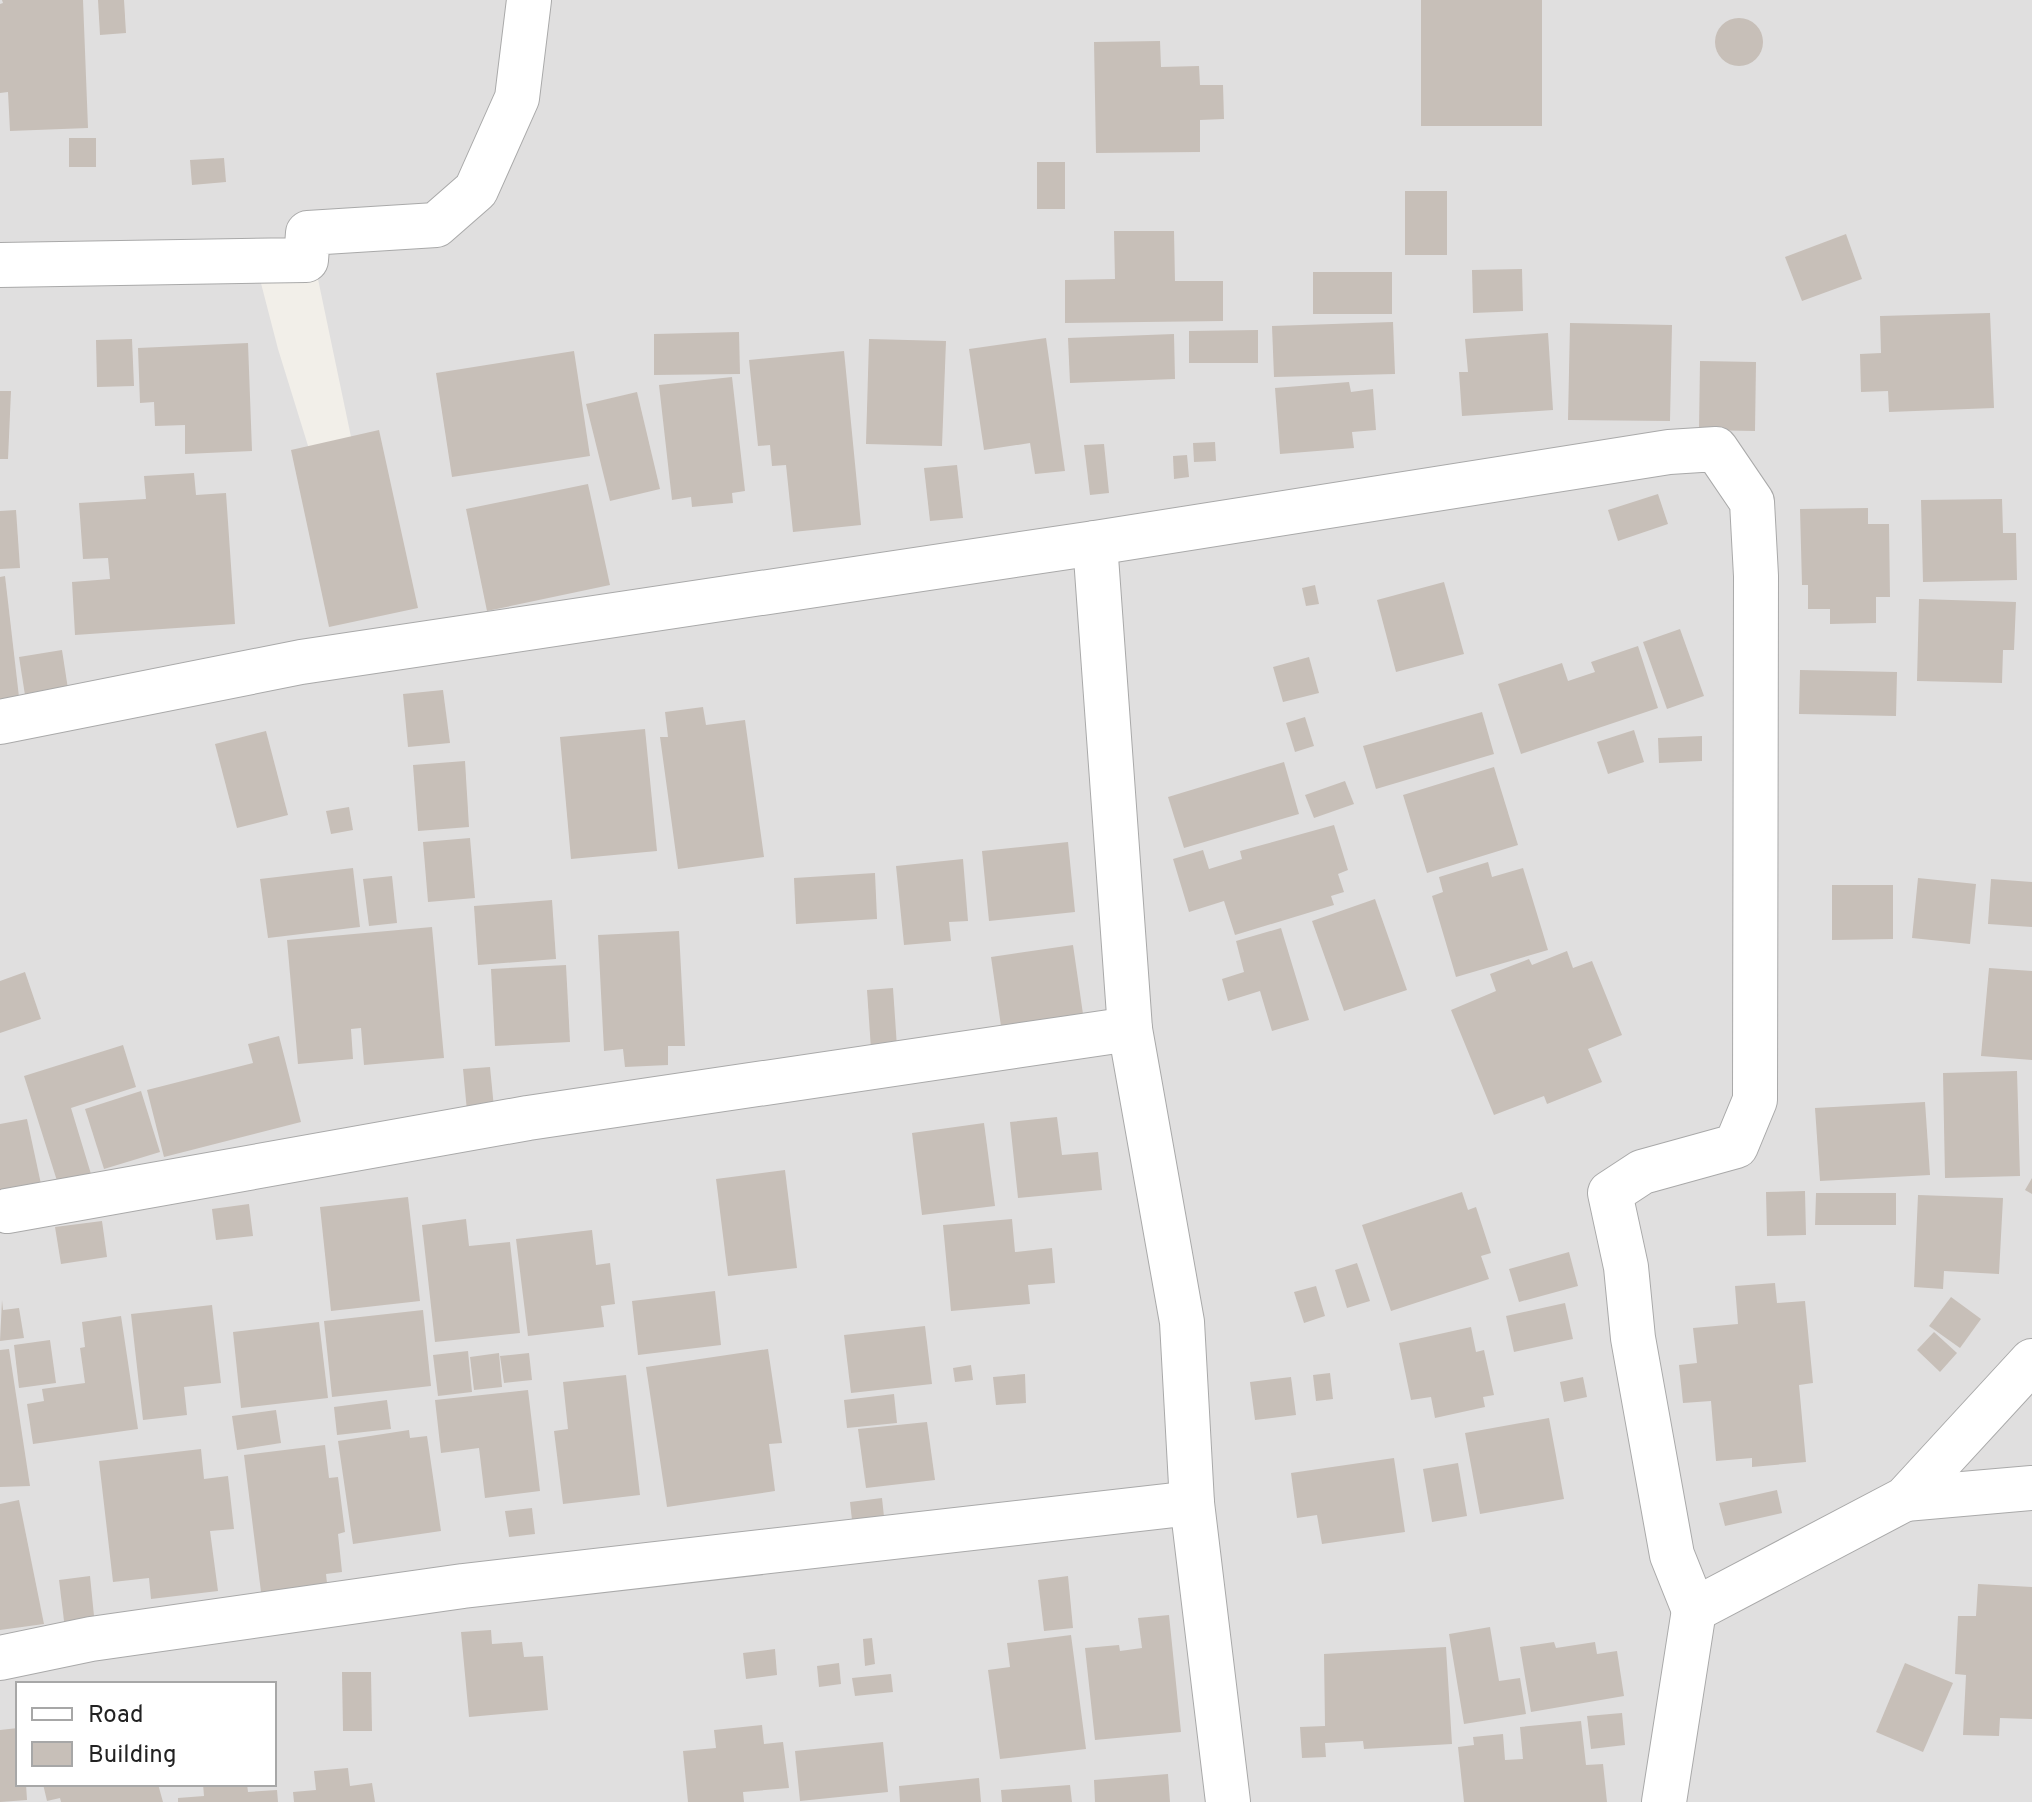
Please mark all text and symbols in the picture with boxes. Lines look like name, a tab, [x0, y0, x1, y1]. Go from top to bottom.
legend	[16, 1682, 276, 1786]
text: Road	[88, 1701, 144, 1731]
text: Building	[88, 1741, 177, 1771]

